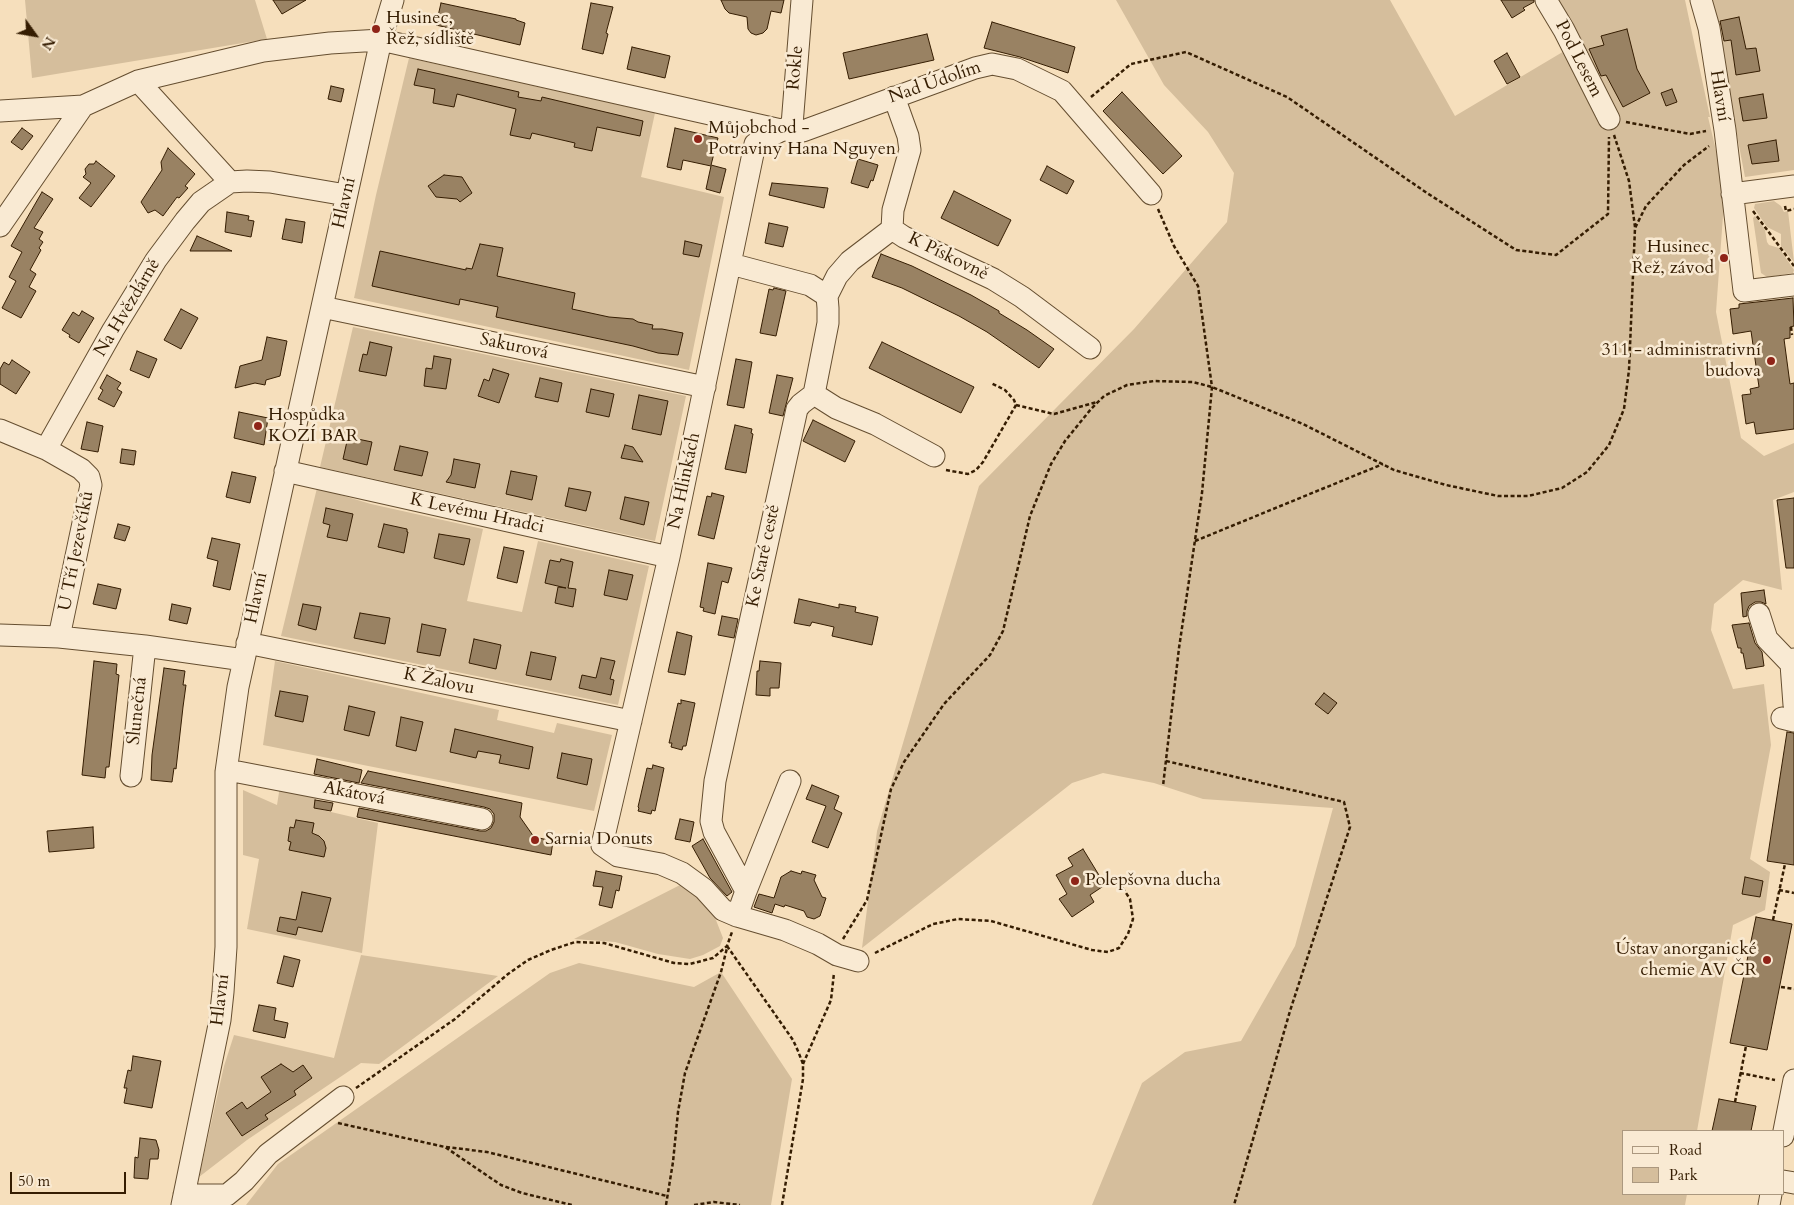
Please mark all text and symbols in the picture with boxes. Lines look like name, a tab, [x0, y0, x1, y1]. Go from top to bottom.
place label: Husinec, Řež, sídliště	[386, 8, 474, 50]
north arrow	[10, 10, 60, 60]
street label: Pod Lesem	[1549, 17, 1607, 101]
marker: Husinec, Řež, sídliště	[370, 23, 382, 35]
text: N	[37, 33, 59, 53]
street label: Rokle	[783, 45, 809, 91]
street label: Nad Údolím	[886, 57, 984, 109]
street label: Hlavní	[1704, 69, 1734, 123]
place label: Můjobchod - Potraviny Hana Nguyen	[708, 118, 896, 160]
marker: Můjobchod - Potraviny Hana Nguyen	[692, 133, 704, 145]
street label: Hlavní	[329, 175, 361, 231]
street label: K Pískovně	[904, 228, 992, 286]
place label: Husinec, Řež, závod	[1632, 237, 1714, 280]
marker: Husinec, Řež, závod	[1718, 252, 1730, 264]
street label: Na Hvězdárně	[90, 255, 166, 361]
street label: Sakurová	[478, 329, 550, 365]
place label: 311 - administrativní budova	[1602, 340, 1761, 382]
marker: 311 - administrativní budova	[1765, 355, 1777, 367]
place label: Hospůdka KOZÍ BAR	[268, 405, 358, 448]
marker: Hospůdka KOZÍ BAR	[252, 420, 264, 432]
street label: Na Hlinkách	[664, 431, 706, 531]
street label: U Tří Jezevčíků	[55, 489, 99, 613]
street label: K Levému Hradci	[408, 489, 546, 539]
street label: Ke Staré cestě	[743, 503, 785, 609]
street label: Hlavní	[241, 570, 273, 626]
street label: K Žalovu	[401, 664, 477, 700]
street label: Slunečná	[124, 676, 152, 746]
street label: Akátová	[321, 777, 387, 811]
place label: Sarnia Donuts	[545, 829, 652, 851]
marker: Sarnia Donuts	[529, 834, 541, 846]
place label: Polepšovna ducha	[1085, 870, 1221, 892]
marker: Polepšovna ducha	[1069, 875, 1081, 887]
place label: Ústav anorganické chemie AV ČR	[1615, 939, 1757, 982]
marker: Ústav anorganické chemie AV ČR	[1761, 954, 1773, 966]
street label: Hlavní	[207, 973, 235, 1027]
legend	[1622, 1130, 1784, 1195]
text: Road	[1669, 1140, 1702, 1160]
scale bar	[12, 1162, 129, 1194]
text: Park	[1669, 1165, 1698, 1185]
text: 50 m	[18, 1171, 50, 1191]

